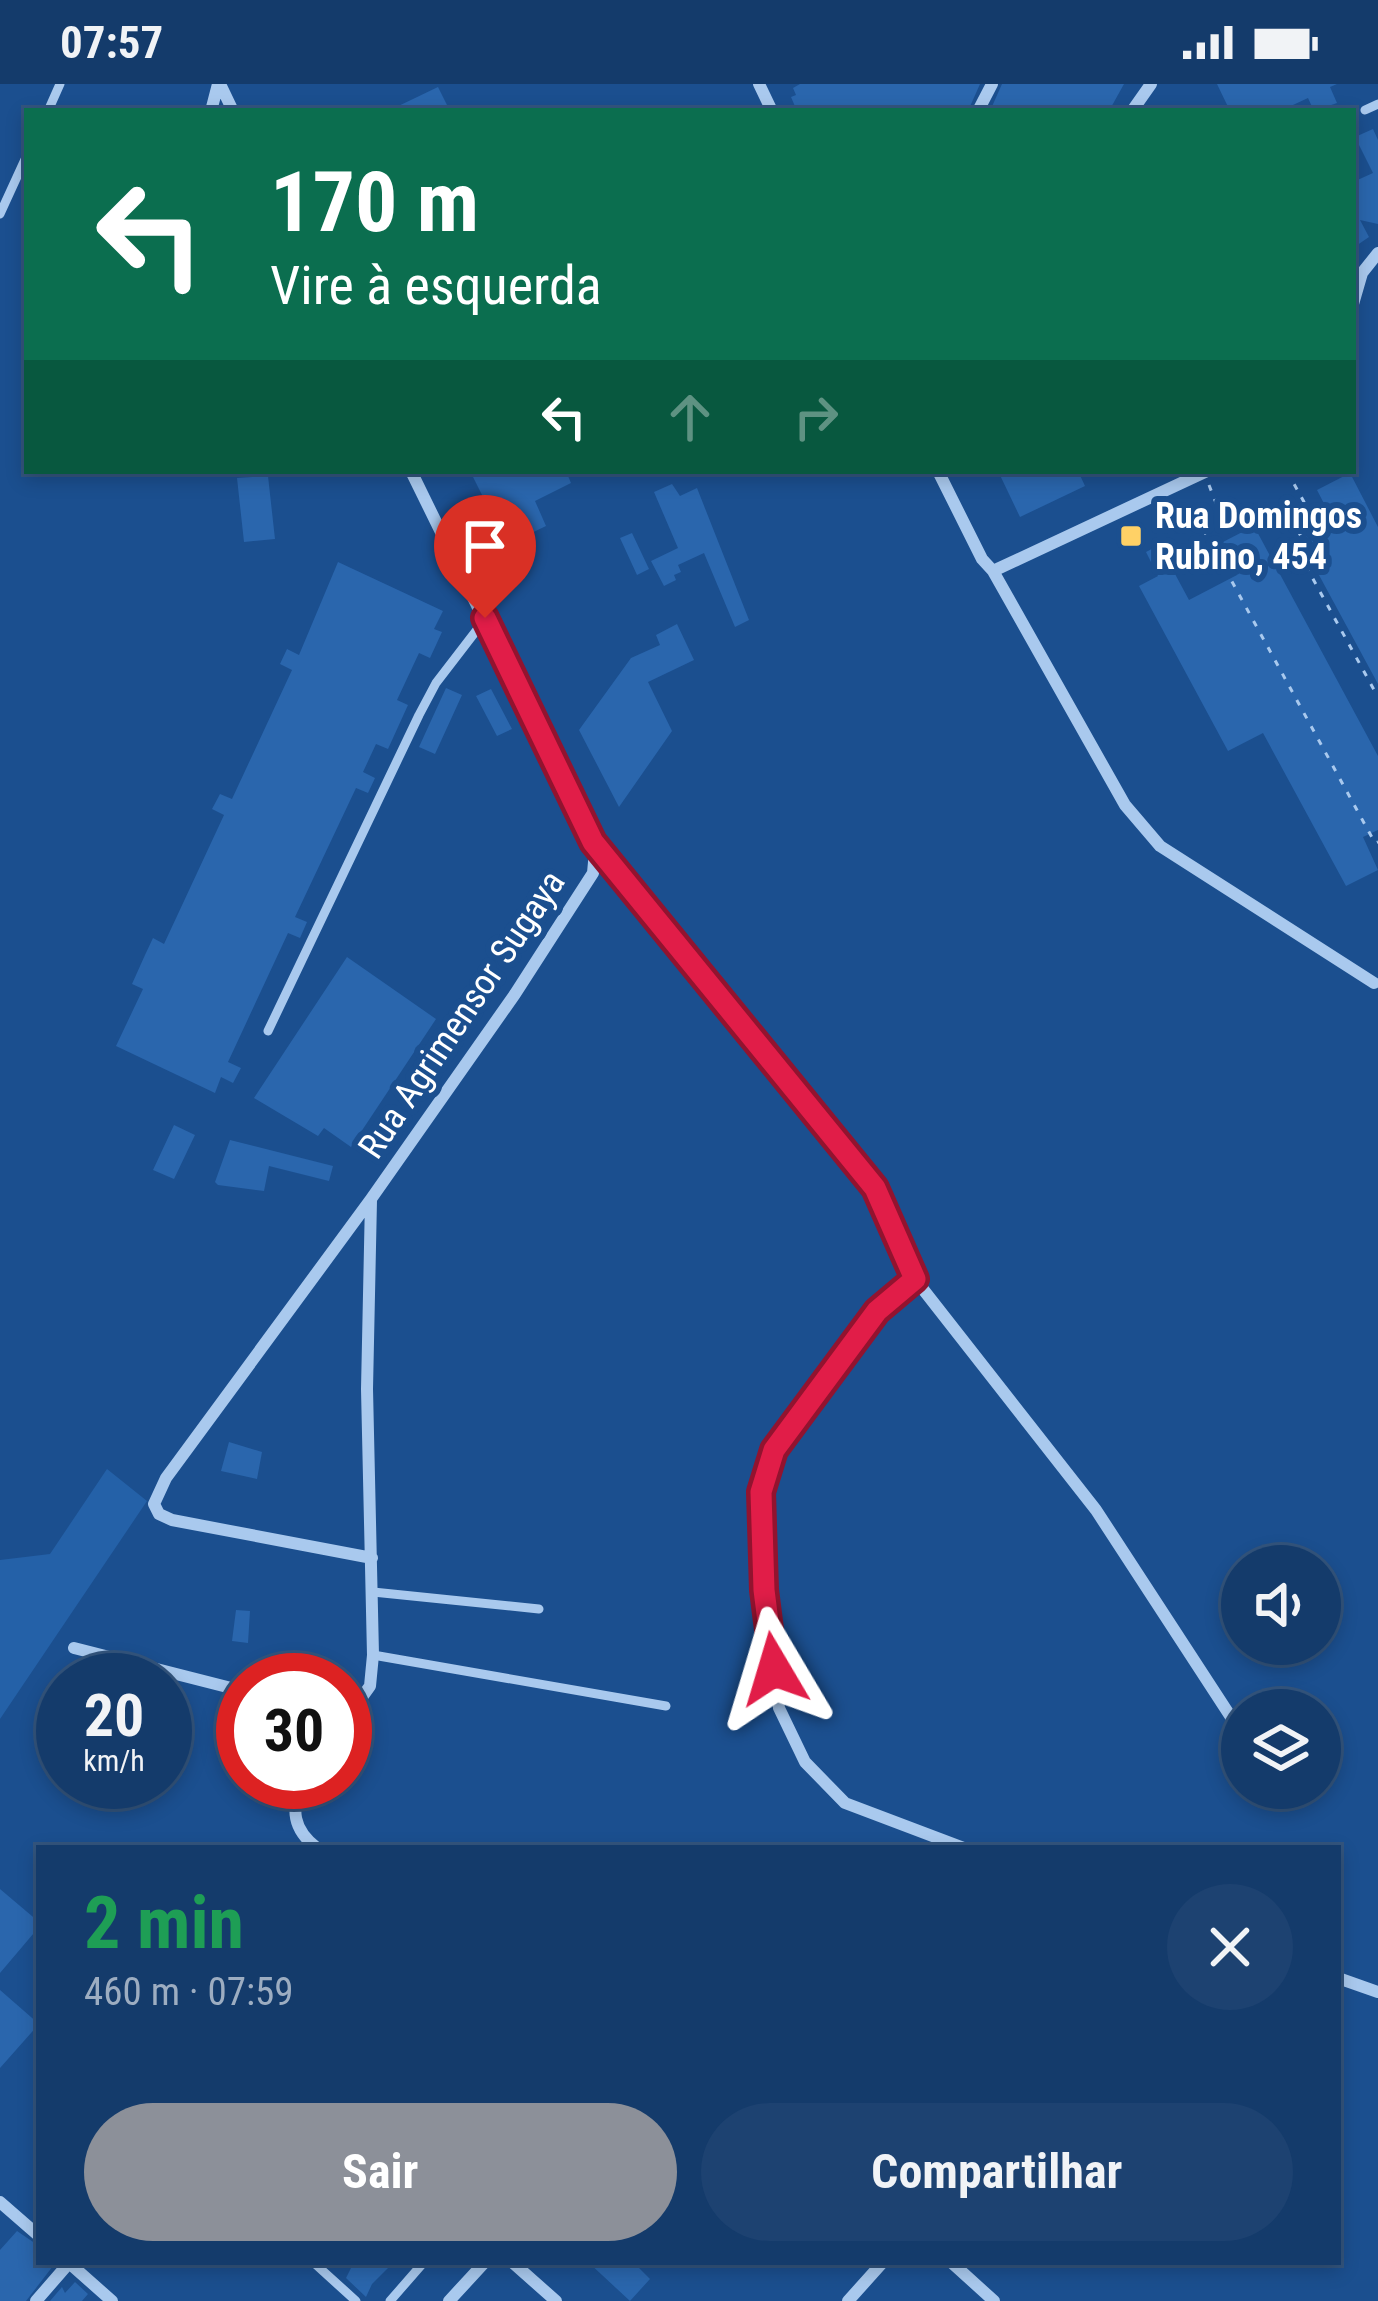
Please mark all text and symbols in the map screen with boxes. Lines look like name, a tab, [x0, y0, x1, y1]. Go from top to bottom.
text: 07:57	[60, 16, 163, 69]
text: 170 m	[270, 153, 479, 252]
icon: left	[72, 156, 228, 312]
text: Vire à esquerda	[270, 254, 602, 317]
icon: left	[531, 384, 597, 450]
icon: ahead	[657, 384, 723, 450]
icon: right	[783, 384, 849, 450]
pin	[434, 495, 536, 618]
place label: Rua Domingos Rubino, 454	[1155, 495, 1362, 578]
icon: arrive	[452, 513, 518, 579]
marker: Rua Domingos Rubino, 454	[1118, 523, 1144, 549]
street label: Rua Agrimensor Sugaya	[350, 863, 574, 1166]
map controls	[1221, 1545, 1341, 1809]
button: sound	[1221, 1545, 1341, 1665]
position arrow	[711, 1606, 837, 1732]
speed limit sign: 30	[216, 1653, 372, 1809]
text: 20	[84, 1680, 144, 1751]
button: layers	[1221, 1689, 1341, 1809]
text: km/h	[83, 1743, 145, 1778]
text: 2 min	[84, 1881, 244, 1966]
button: close	[1167, 1884, 1293, 2010]
text: 460 m · 07:59	[84, 1969, 294, 2015]
button: Sair	[84, 2103, 677, 2241]
button: Compartilhar	[701, 2103, 1293, 2241]

